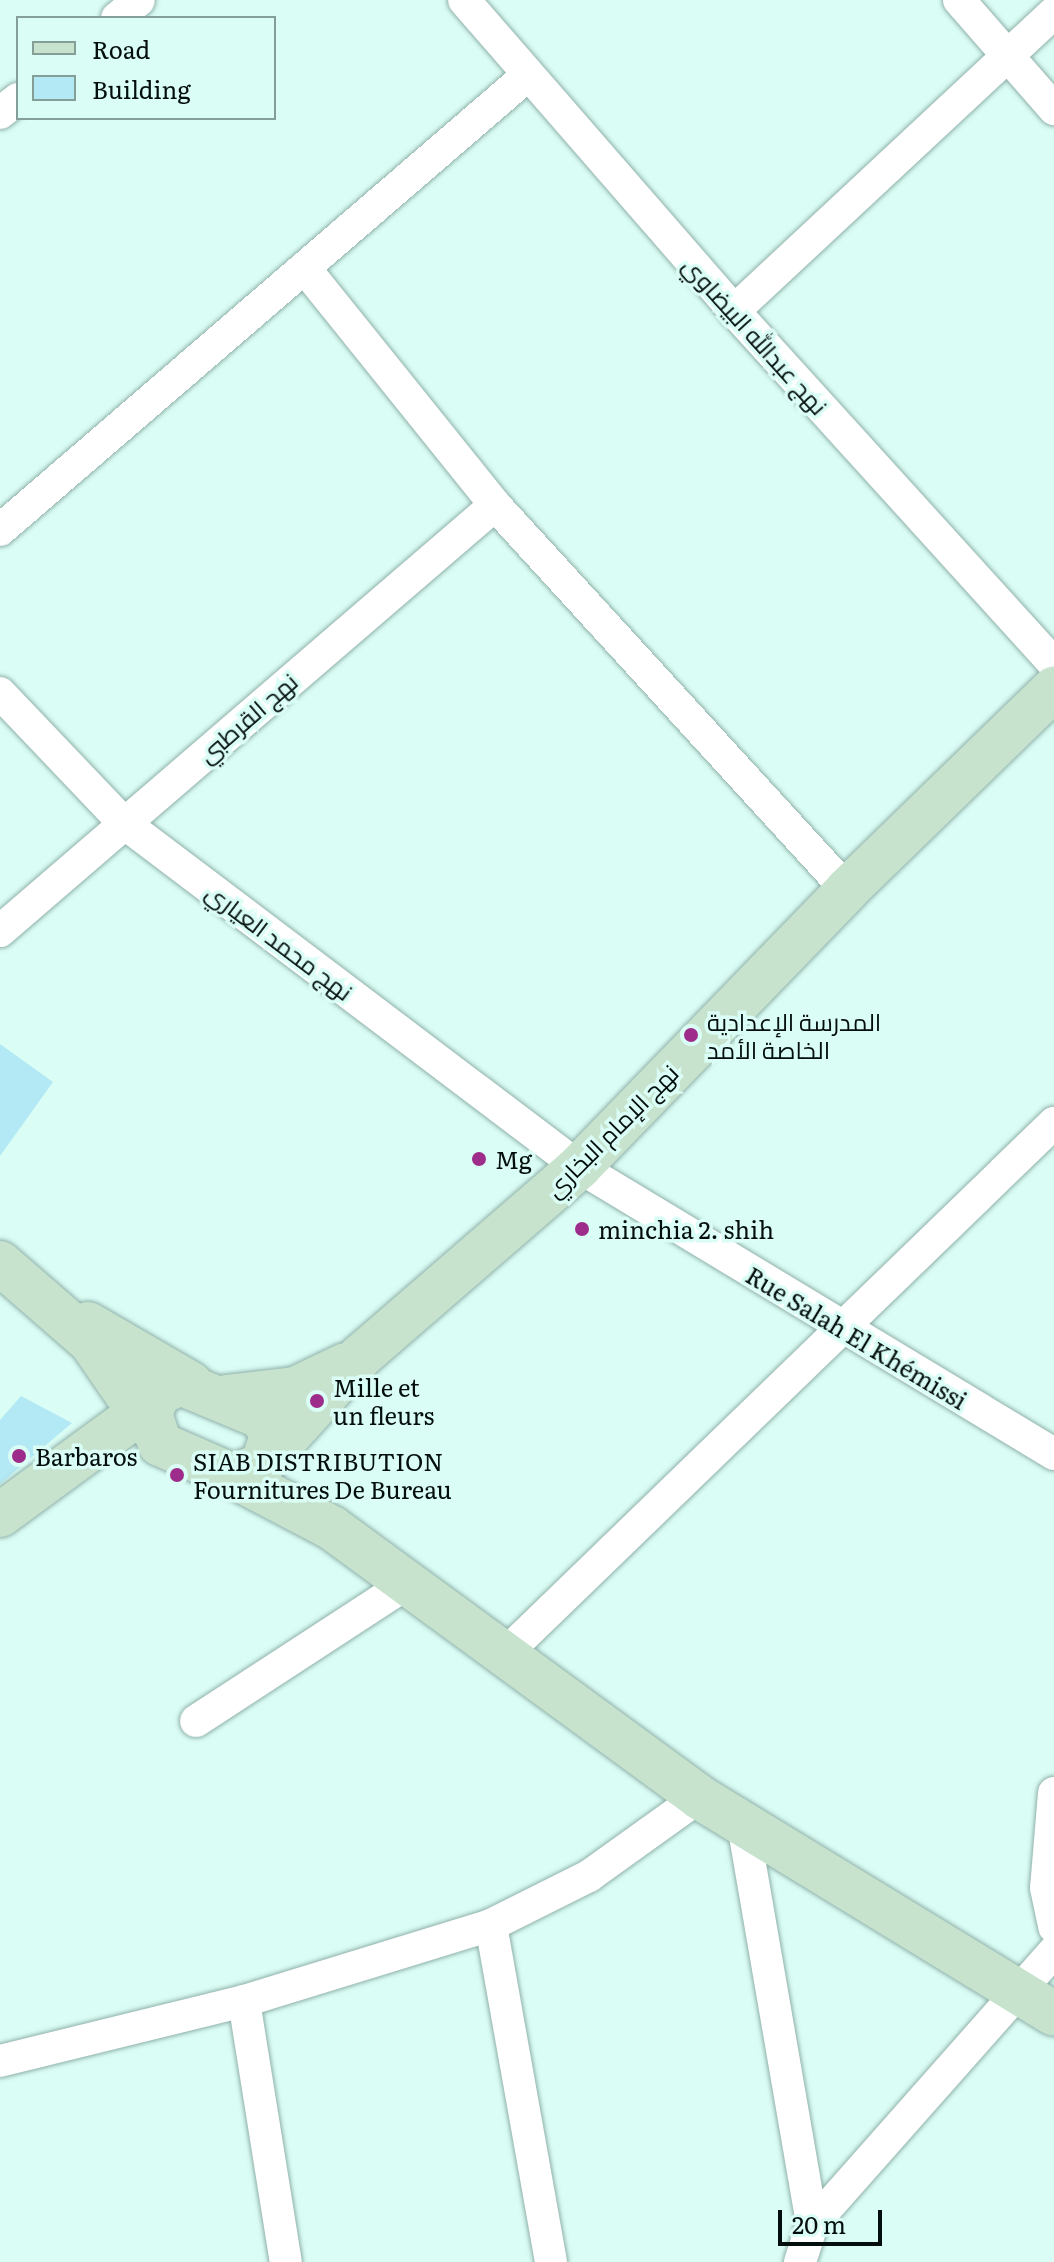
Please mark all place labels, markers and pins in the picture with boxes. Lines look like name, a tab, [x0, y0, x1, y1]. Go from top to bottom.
place label: المدرسة الإعدادية الخاصة الأمد	[707, 1007, 881, 1063]
marker: المدرسة الإعدادية الخاصة الأمد	[682, 1026, 700, 1044]
place label: Mg	[495, 1145, 532, 1173]
marker: Mg	[470, 1150, 488, 1168]
place label: minchia 2. shih	[598, 1215, 774, 1243]
marker: minchia 2. shih	[573, 1220, 591, 1238]
place label: Mille et un fleurs	[333, 1373, 434, 1429]
marker: Mille et un fleurs	[308, 1392, 326, 1410]
place label: Barbaros	[35, 1442, 137, 1470]
marker: Barbaros	[10, 1447, 28, 1465]
place label: SIAB DISTRIBUTION Fournitures De Bureau	[193, 1447, 452, 1503]
marker: SIAB DISTRIBUTION Fournitures De Bureau	[168, 1466, 186, 1484]

